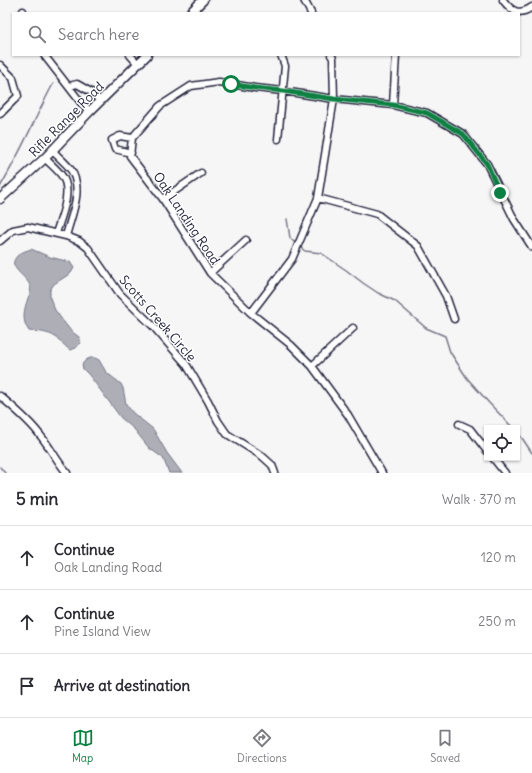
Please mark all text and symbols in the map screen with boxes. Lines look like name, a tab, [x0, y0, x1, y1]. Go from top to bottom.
search box	[12, 12, 520, 56]
icon: search	[26, 23, 48, 45]
text: Search here	[58, 25, 139, 44]
route start	[222, 75, 240, 93]
street label: Rifle Range Road	[25, 78, 108, 161]
street label: Oak Landing Road	[149, 169, 224, 268]
route end	[491, 184, 509, 202]
street label: Scotts Creek Circle	[115, 272, 200, 365]
map controls	[484, 425, 520, 461]
button: locate	[484, 425, 520, 461]
text: 5 min	[16, 488, 58, 510]
text: Walk · 370 m	[442, 491, 516, 508]
text: Continue	[54, 540, 115, 559]
icon: ahead	[16, 547, 38, 569]
text: 120 m	[481, 549, 516, 566]
text: Oak Landing Road	[54, 559, 162, 576]
text: Continue	[54, 604, 115, 623]
icon: ahead	[16, 611, 38, 633]
text: 250 m	[478, 613, 516, 630]
text: Pine Island View	[54, 623, 151, 640]
icon: arrive	[16, 675, 38, 697]
text: Arrive at destination	[54, 676, 190, 695]
tab: Map	[72, 727, 94, 765]
tab: Directions	[237, 727, 287, 765]
tab: Saved	[430, 727, 460, 765]

